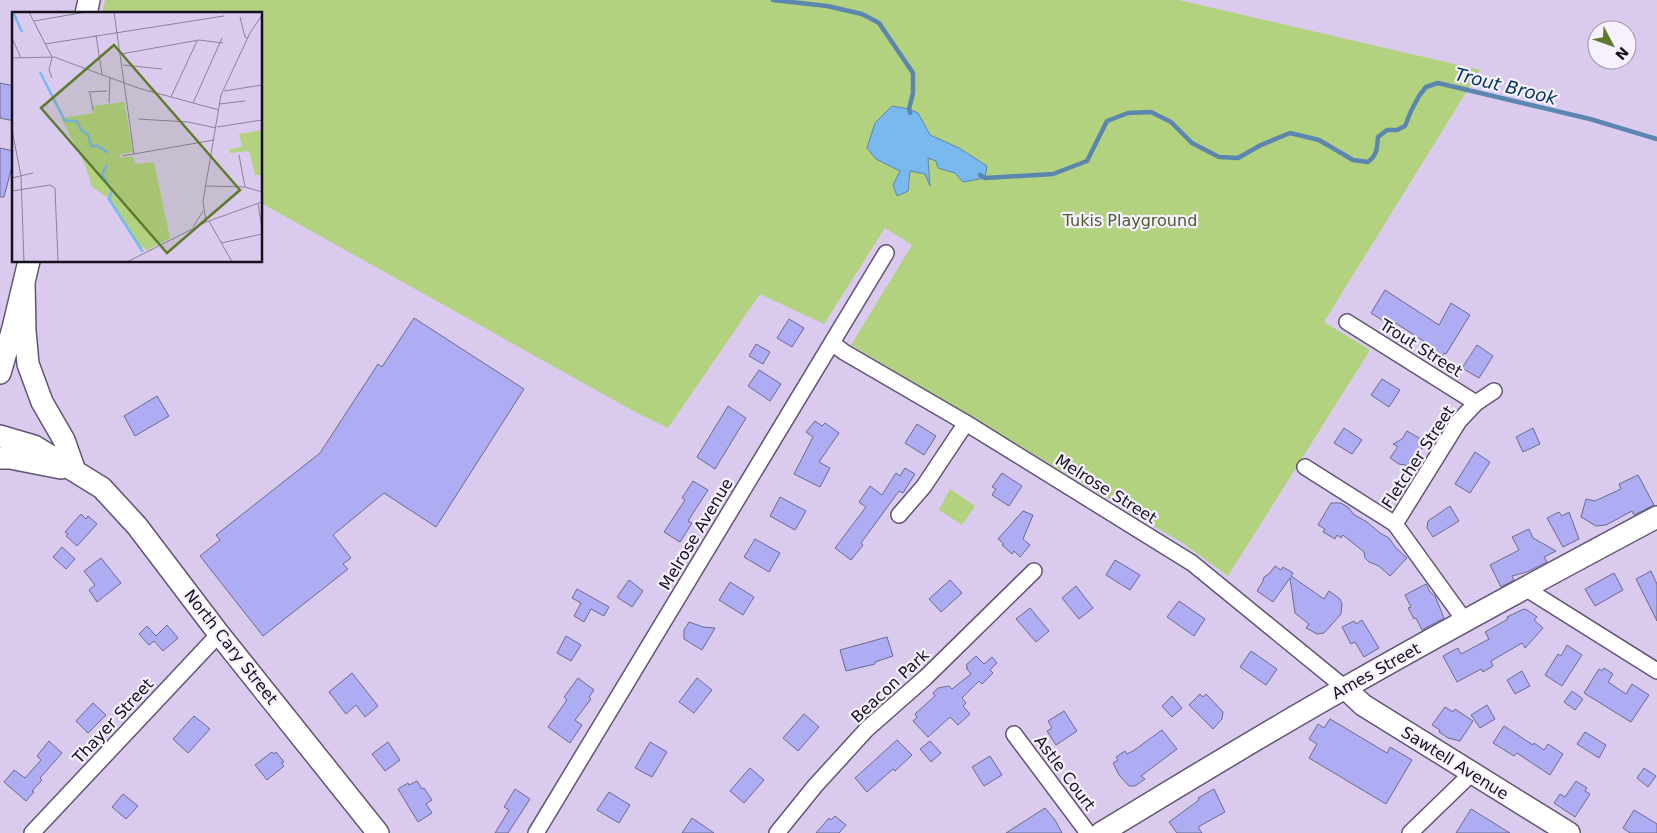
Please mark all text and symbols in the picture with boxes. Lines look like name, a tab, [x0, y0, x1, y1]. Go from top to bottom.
inset map	[12, 12, 262, 262]
north arrow	[1587, 20, 1637, 70]
text: N	[1612, 44, 1632, 63]
water label: Trout Brook	[1453, 63, 1561, 109]
park label: Tukis Playground	[1062, 211, 1197, 230]
street label: Trout Street	[1375, 315, 1466, 381]
street label: Fletcher Street	[1378, 402, 1458, 512]
street label: Melrose Street	[1052, 450, 1160, 528]
street label: Melrose Avenue	[655, 475, 737, 593]
street label: North Cary Street	[180, 586, 282, 708]
street label: Ames Street	[1328, 639, 1424, 703]
street label: Beacon Park	[847, 645, 933, 727]
street label: Thayer Street	[68, 675, 157, 768]
street label: Sawtell Avenue	[1398, 722, 1512, 804]
street label: Astle Court	[1031, 732, 1099, 814]

